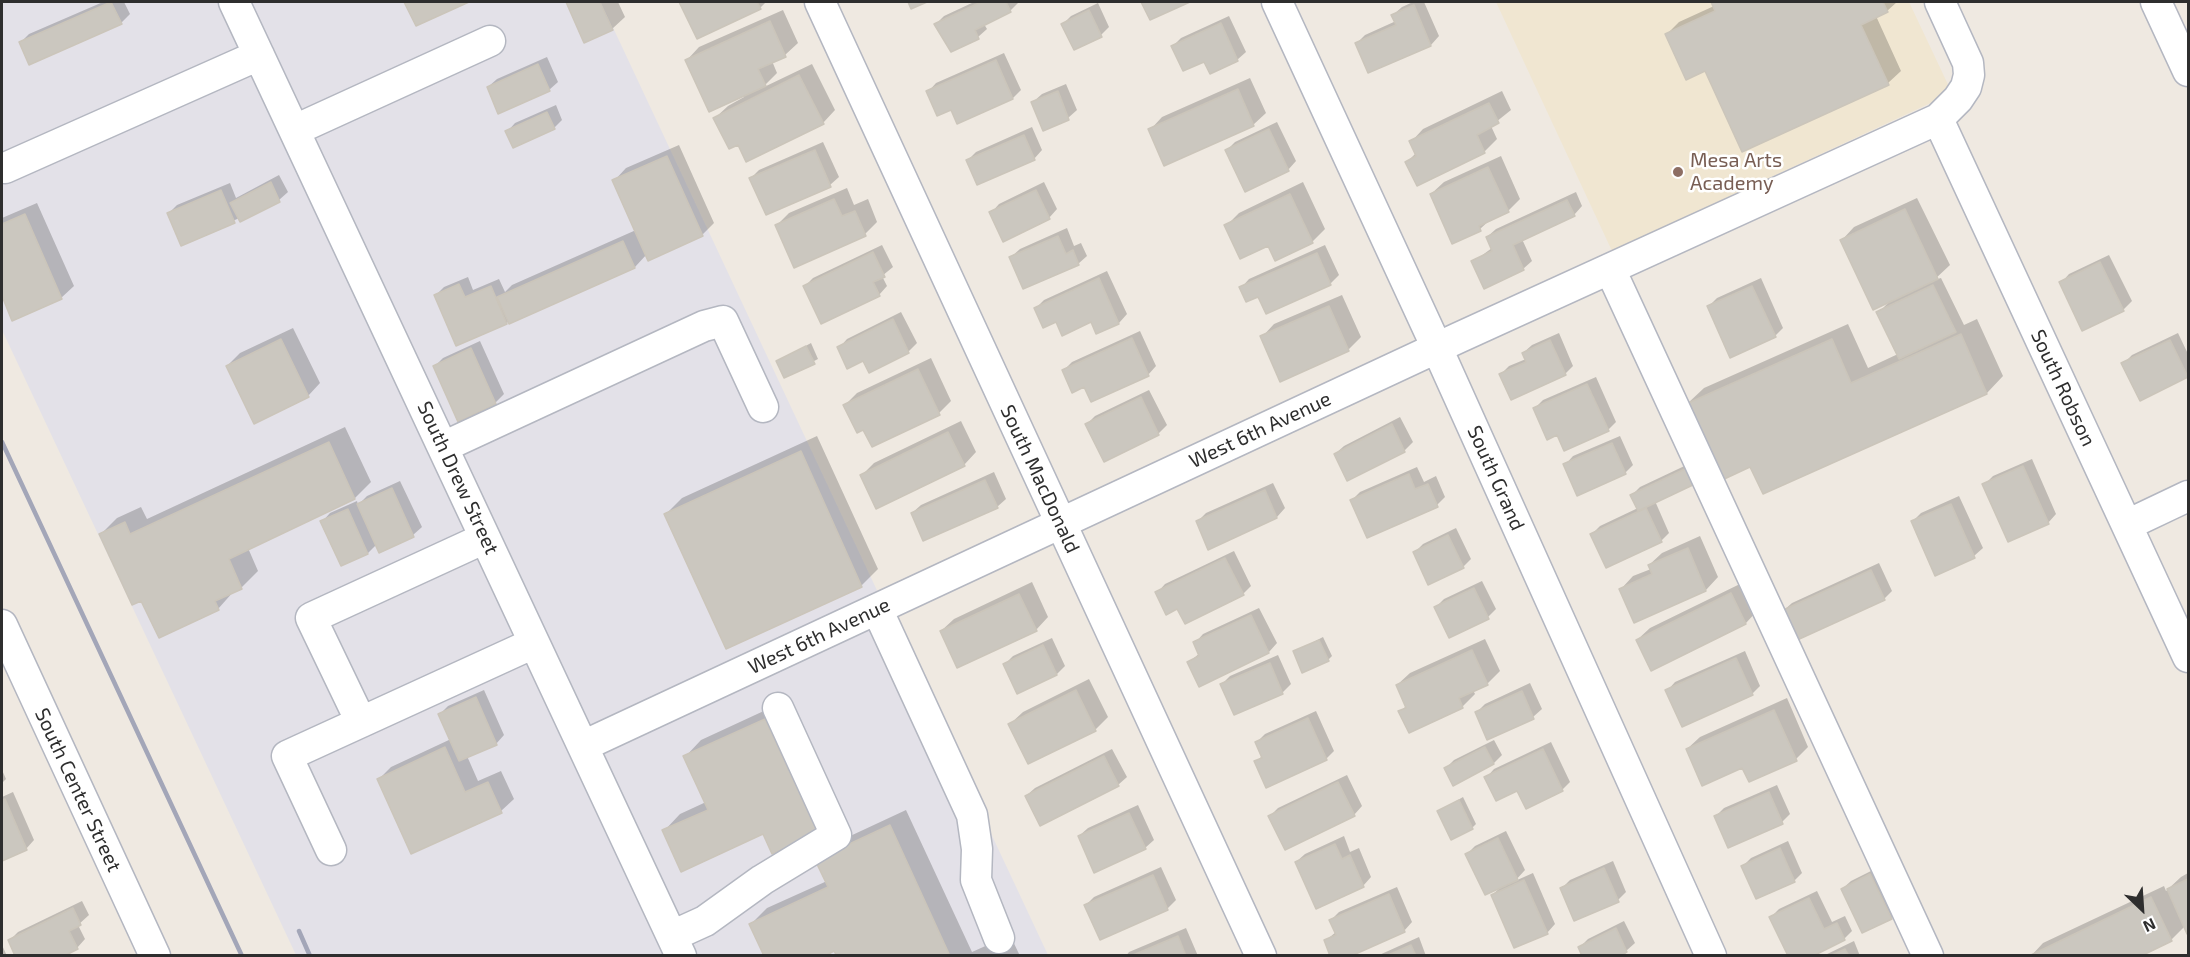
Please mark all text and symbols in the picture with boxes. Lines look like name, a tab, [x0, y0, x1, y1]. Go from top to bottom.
place label: Mesa Arts Academy	[1690, 148, 1782, 195]
marker: Mesa Arts Academy	[1671, 165, 1685, 179]
street label: South Robson	[2026, 326, 2100, 450]
street label: West 6th Avenue	[1185, 387, 1335, 473]
street label: South Drew Street	[412, 398, 504, 558]
street label: South MacDonald	[995, 401, 1085, 557]
street label: South Grand	[1462, 422, 1530, 534]
street label: West 6th Avenue	[744, 593, 894, 679]
street label: South Center Street	[30, 704, 126, 876]
north arrow	[2112, 879, 2172, 939]
text: N	[2141, 915, 2159, 937]

